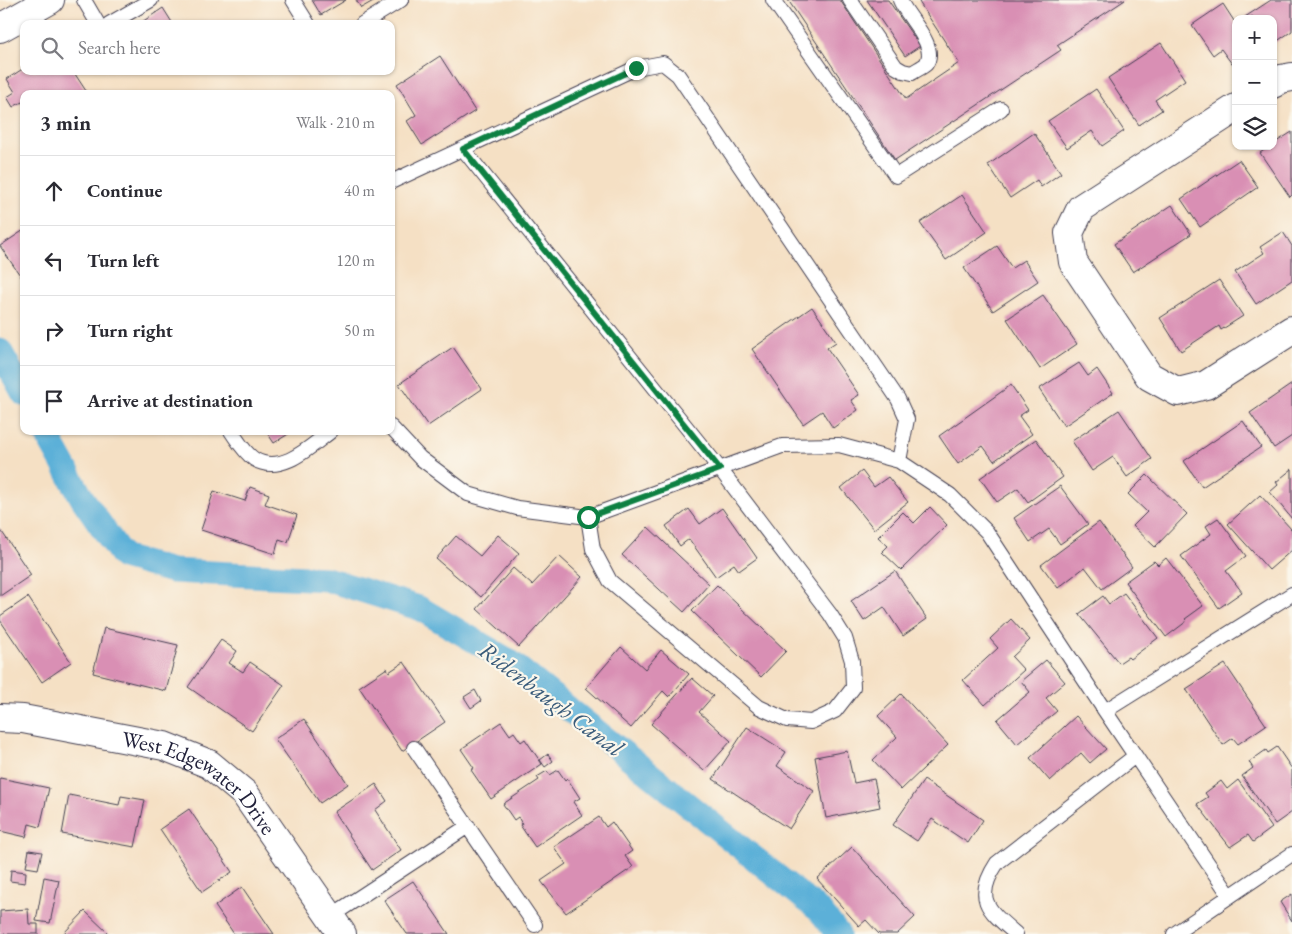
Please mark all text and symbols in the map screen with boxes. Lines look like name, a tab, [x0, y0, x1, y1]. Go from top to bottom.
map controls	[1232, 15, 1277, 150]
button: +	[1232, 15, 1277, 60]
search box	[20, 20, 395, 75]
icon: search	[38, 34, 66, 62]
text: Search here	[78, 35, 160, 60]
route end	[625, 57, 648, 80]
button: −	[1232, 60, 1277, 105]
button: layers	[1232, 105, 1277, 150]
text: 3 min	[40, 109, 91, 136]
text: Walk · 210 m	[296, 112, 375, 133]
icon: ahead	[40, 177, 68, 205]
text: Continue	[87, 178, 162, 203]
text: 40 m	[344, 180, 375, 201]
icon: left	[40, 247, 68, 275]
text: Turn left	[87, 248, 159, 273]
text: 120 m	[336, 250, 375, 271]
icon: right	[40, 317, 68, 345]
text: Turn right	[87, 318, 173, 343]
text: 50 m	[344, 320, 375, 341]
icon: arrive	[40, 387, 68, 415]
text: Arrive at destination	[87, 388, 253, 413]
route start	[577, 506, 600, 529]
water label: Ridenbaugh Canal	[473, 634, 631, 764]
street label: West Edgewater Drive	[119, 724, 283, 841]

